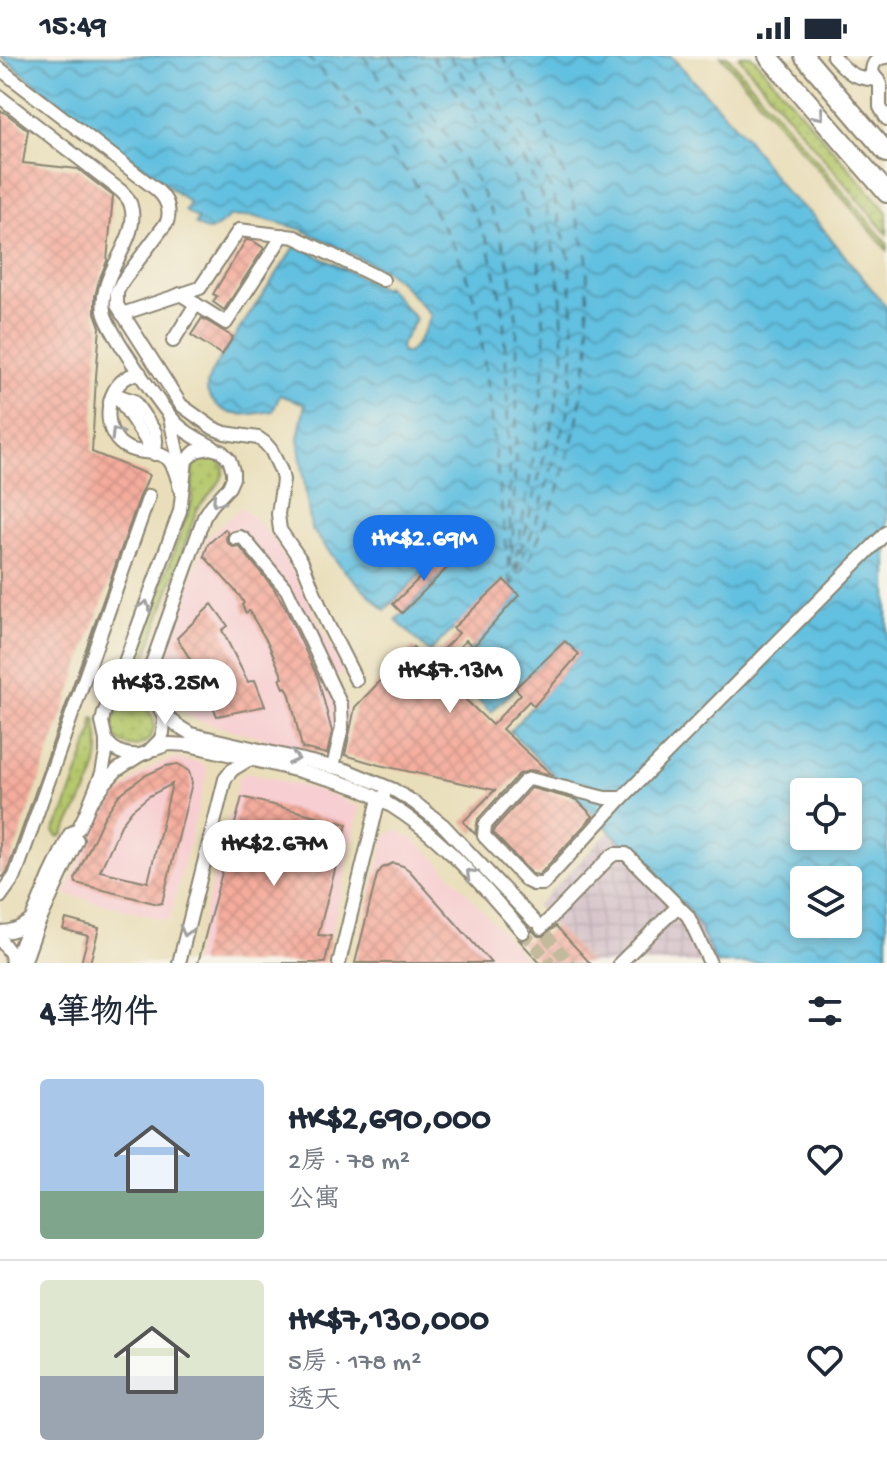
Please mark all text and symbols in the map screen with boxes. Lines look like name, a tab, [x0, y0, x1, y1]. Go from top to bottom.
text: 15:49	[40, 11, 107, 46]
one-way arrow	[810, 106, 824, 120]
one-way arrow	[110, 427, 125, 442]
one-way arrow	[212, 492, 226, 507]
pin: HK$2.69M	[341, 515, 507, 583]
text: HK$2.69M	[371, 525, 477, 556]
one-way arrow	[135, 600, 152, 614]
pin: HK$7.13M	[367, 647, 533, 715]
text: HK$7.13M	[398, 657, 502, 688]
pin: HK$3.25M	[82, 659, 248, 727]
text: HK$3.25M	[112, 669, 218, 700]
one-way arrow	[287, 748, 301, 765]
map controls	[790, 778, 862, 938]
button: locate	[790, 778, 862, 850]
pin: HK$2.67M	[191, 820, 357, 888]
text: HK$2.67M	[221, 830, 327, 861]
button: layers	[790, 866, 862, 938]
one-way arrow	[466, 869, 480, 883]
one-way arrow	[179, 924, 196, 938]
icon: filters	[803, 989, 847, 1033]
text: 4筆物件	[40, 996, 158, 1036]
text: HK$2,690,000	[288, 1101, 491, 1141]
icon: home	[104, 1111, 200, 1207]
icon: heart	[803, 1137, 847, 1181]
text: 2房 · 78 m²	[288, 1148, 410, 1179]
text: 公寓	[288, 1186, 340, 1217]
text: HK$7,130,000	[288, 1302, 489, 1342]
icon: home	[104, 1312, 200, 1408]
icon: heart	[803, 1338, 847, 1382]
text: 5房 · 178 m²	[288, 1349, 421, 1380]
text: 透天	[288, 1387, 340, 1418]

